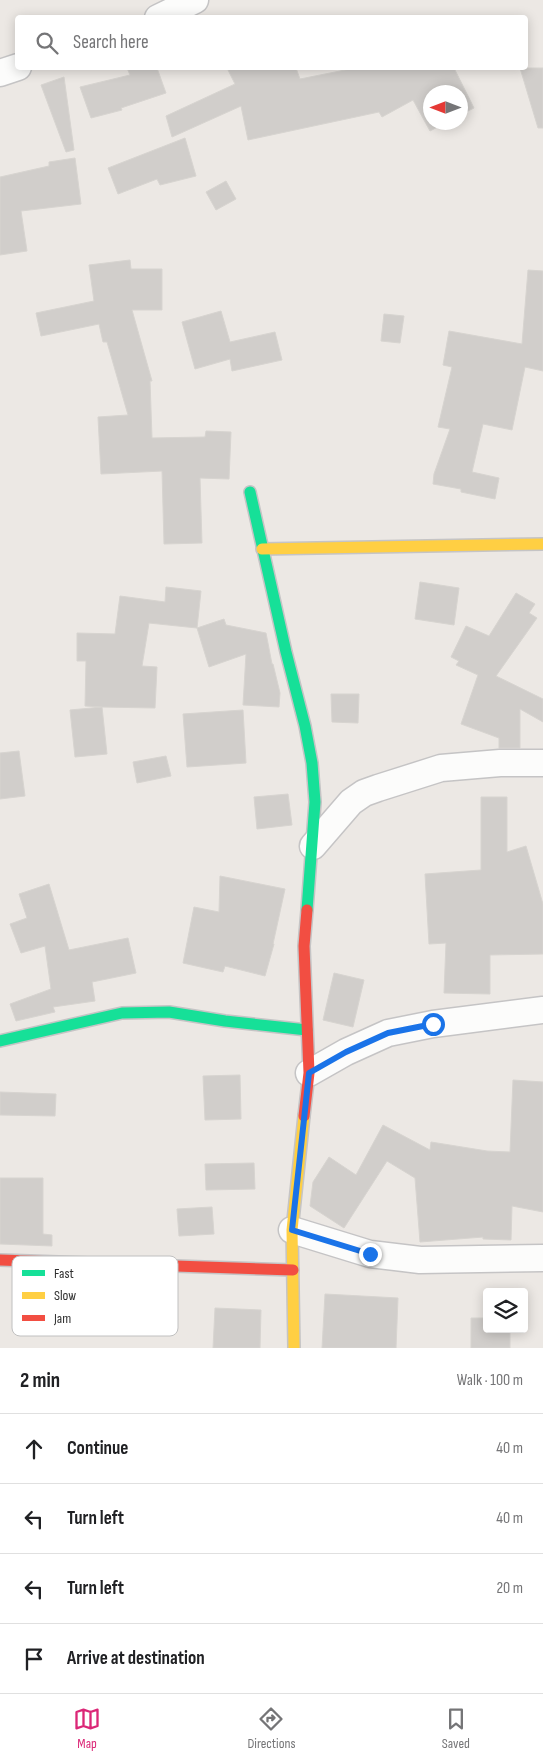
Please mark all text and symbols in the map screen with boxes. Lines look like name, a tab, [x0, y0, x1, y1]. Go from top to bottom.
search box	[15, 15, 528, 70]
icon: search	[33, 29, 61, 57]
text: Search here	[73, 31, 149, 54]
north arrow	[423, 85, 468, 130]
route start	[422, 1013, 445, 1036]
route end	[359, 1243, 382, 1266]
legend	[12, 1256, 178, 1336]
text: Fast	[54, 1265, 74, 1282]
text: Slow	[54, 1287, 76, 1304]
map controls	[483, 1288, 528, 1333]
button: layers	[483, 1288, 528, 1333]
text: Jam	[53, 1310, 71, 1327]
text: 2 min	[20, 1368, 60, 1393]
text: Walk · 100 m	[457, 1371, 523, 1390]
icon: ahead	[20, 1435, 48, 1463]
text: Continue	[67, 1437, 128, 1460]
text: 40 m	[496, 1439, 523, 1458]
icon: left	[20, 1505, 48, 1533]
text: Turn left	[67, 1507, 124, 1530]
text: 40 m	[496, 1509, 523, 1528]
icon: left	[20, 1575, 48, 1603]
text: Turn left	[67, 1577, 124, 1600]
text: 20 m	[496, 1579, 523, 1598]
icon: arrive	[20, 1645, 48, 1673]
text: Arrive at destination	[67, 1647, 205, 1670]
tab: Map	[73, 1705, 101, 1752]
tab: Directions	[247, 1705, 296, 1752]
tab: Saved	[442, 1705, 470, 1752]

